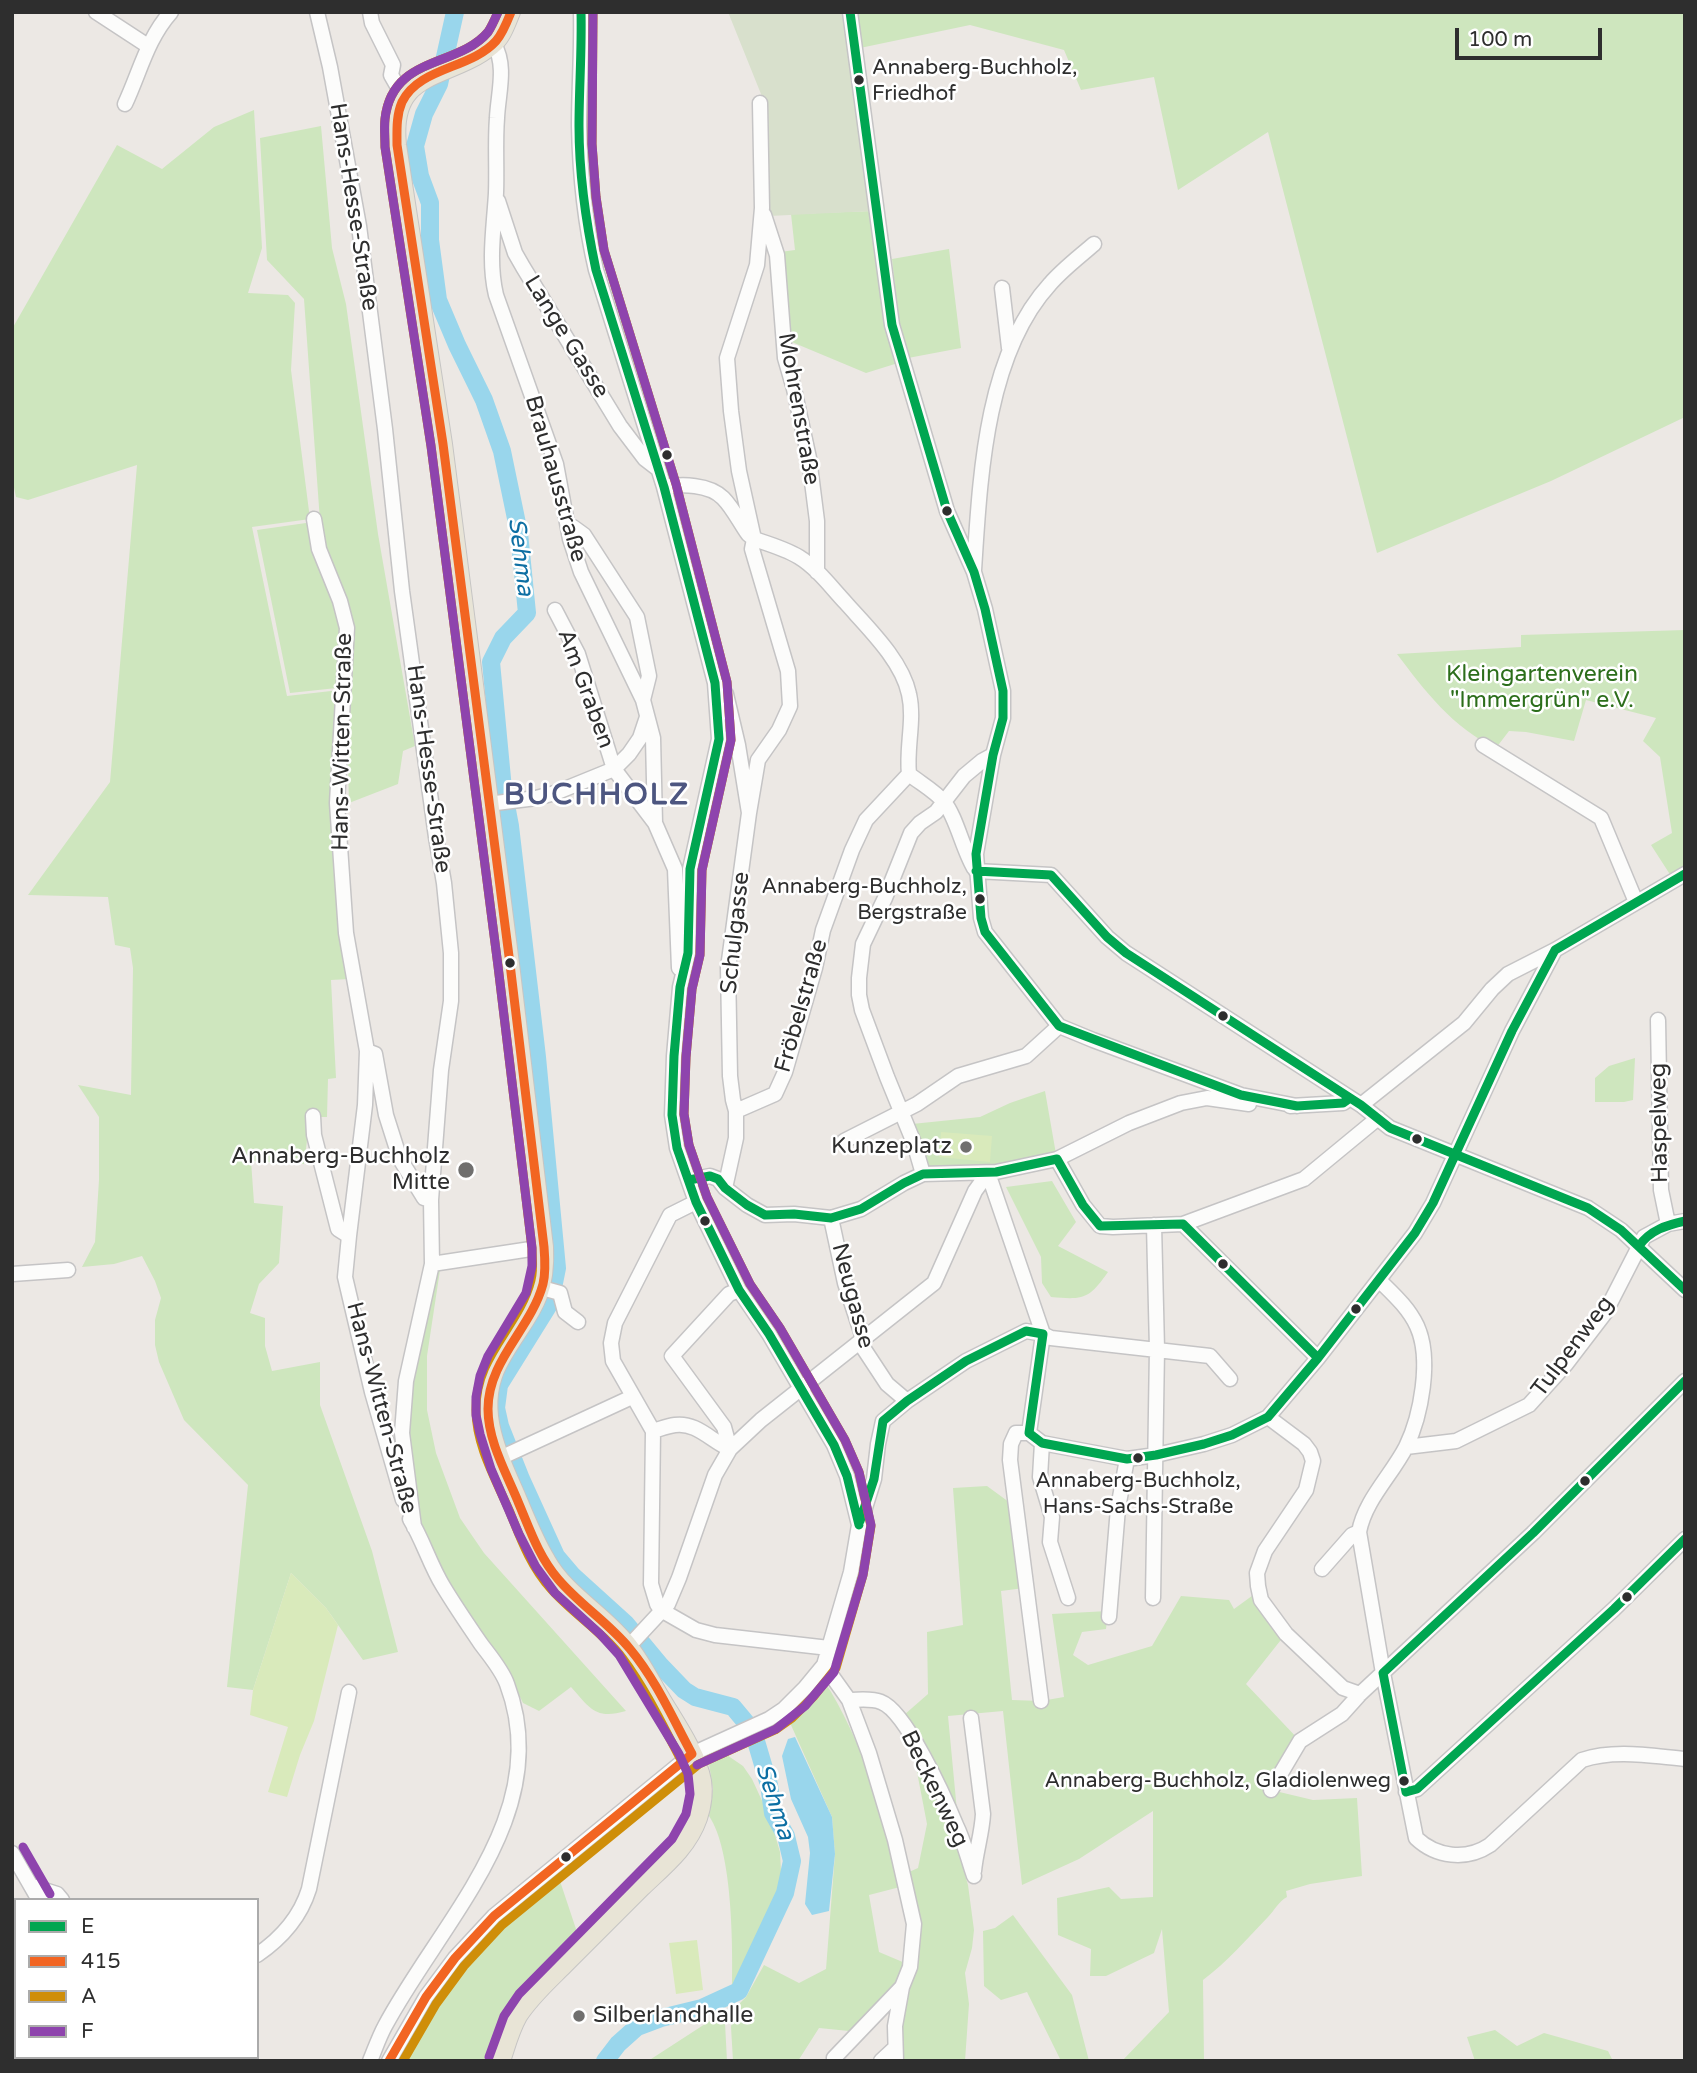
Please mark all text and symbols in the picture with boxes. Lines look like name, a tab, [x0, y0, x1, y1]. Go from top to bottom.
scale bar	[1459, 14, 1606, 58]
text: 100 m	[1468, 27, 1532, 52]
place label: Annaberg-Buchholz, Friedhof	[872, 55, 1077, 105]
marker: Annaberg-Buchholz, Friedhof	[852, 73, 866, 87]
street label: Hans-Hesse-Straße	[323, 101, 383, 313]
street label: Lange Gasse	[517, 271, 615, 403]
street label: Mohrenstraße	[771, 331, 825, 487]
street label: Brauhausstraße	[518, 393, 592, 565]
unlabelled marker	[660, 448, 674, 462]
unlabelled marker	[940, 504, 954, 518]
water label: Sehma	[501, 516, 539, 598]
street label: Am Graben	[551, 626, 619, 752]
street label: Hans-Witten-Straße	[327, 633, 359, 851]
park label: Kleingartenverein "Immergrün" e.V.	[1446, 661, 1638, 715]
street label: Hans-Hesse-Straße	[400, 663, 456, 875]
district label: BUCHHOLZ	[505, 778, 689, 814]
street label: Schulgasse	[716, 871, 756, 995]
place label: Annaberg-Buchholz, Bergstraße	[762, 874, 967, 924]
marker: Annaberg-Buchholz, Bergstraße	[973, 892, 987, 906]
street label: Fröbelstraße	[770, 936, 834, 1076]
unlabelled marker	[503, 956, 517, 970]
unlabelled marker	[1216, 1009, 1230, 1023]
street label: Haspelweg	[1645, 1063, 1675, 1183]
unlabelled marker	[1410, 1132, 1424, 1146]
place label: Kunzeplatz	[831, 1133, 952, 1161]
marker: Kunzeplatz	[958, 1139, 974, 1155]
place label: Annaberg-Buchholz Mitte	[231, 1143, 450, 1197]
marker: Annaberg-Buchholz Mitte	[456, 1160, 476, 1180]
unlabelled marker	[698, 1214, 712, 1228]
street label: Neugasse	[825, 1240, 879, 1352]
unlabelled marker	[1216, 1257, 1230, 1271]
street label: Tulpenweg	[1526, 1291, 1620, 1403]
street label: Hans-Witten-Straße	[339, 1299, 423, 1517]
unlabelled marker	[1349, 1302, 1363, 1316]
marker: Annaberg-Buchholz, Hans-Sachs-Straße	[1131, 1451, 1145, 1465]
place label: Annaberg-Buchholz, Hans-Sachs-Straße	[1035, 1468, 1241, 1518]
unlabelled marker	[1578, 1474, 1592, 1488]
unlabelled marker	[1620, 1590, 1634, 1604]
street label: Beckenweg	[894, 1726, 974, 1852]
water label: Sehma	[748, 1760, 800, 1844]
place label: Annaberg-Buchholz, Gladiolenweg	[1045, 1768, 1391, 1794]
marker: Annaberg-Buchholz, Gladiolenweg	[1397, 1774, 1411, 1788]
unlabelled marker	[559, 1850, 573, 1864]
legend	[14, 1898, 259, 2059]
text: E	[81, 1914, 94, 1939]
text: 415	[81, 1949, 121, 1974]
text: A	[81, 1984, 97, 2009]
place label: Silberlandhalle	[593, 2002, 753, 2030]
marker: Silberlandhalle	[571, 2008, 587, 2024]
text: F	[81, 2019, 94, 2044]

